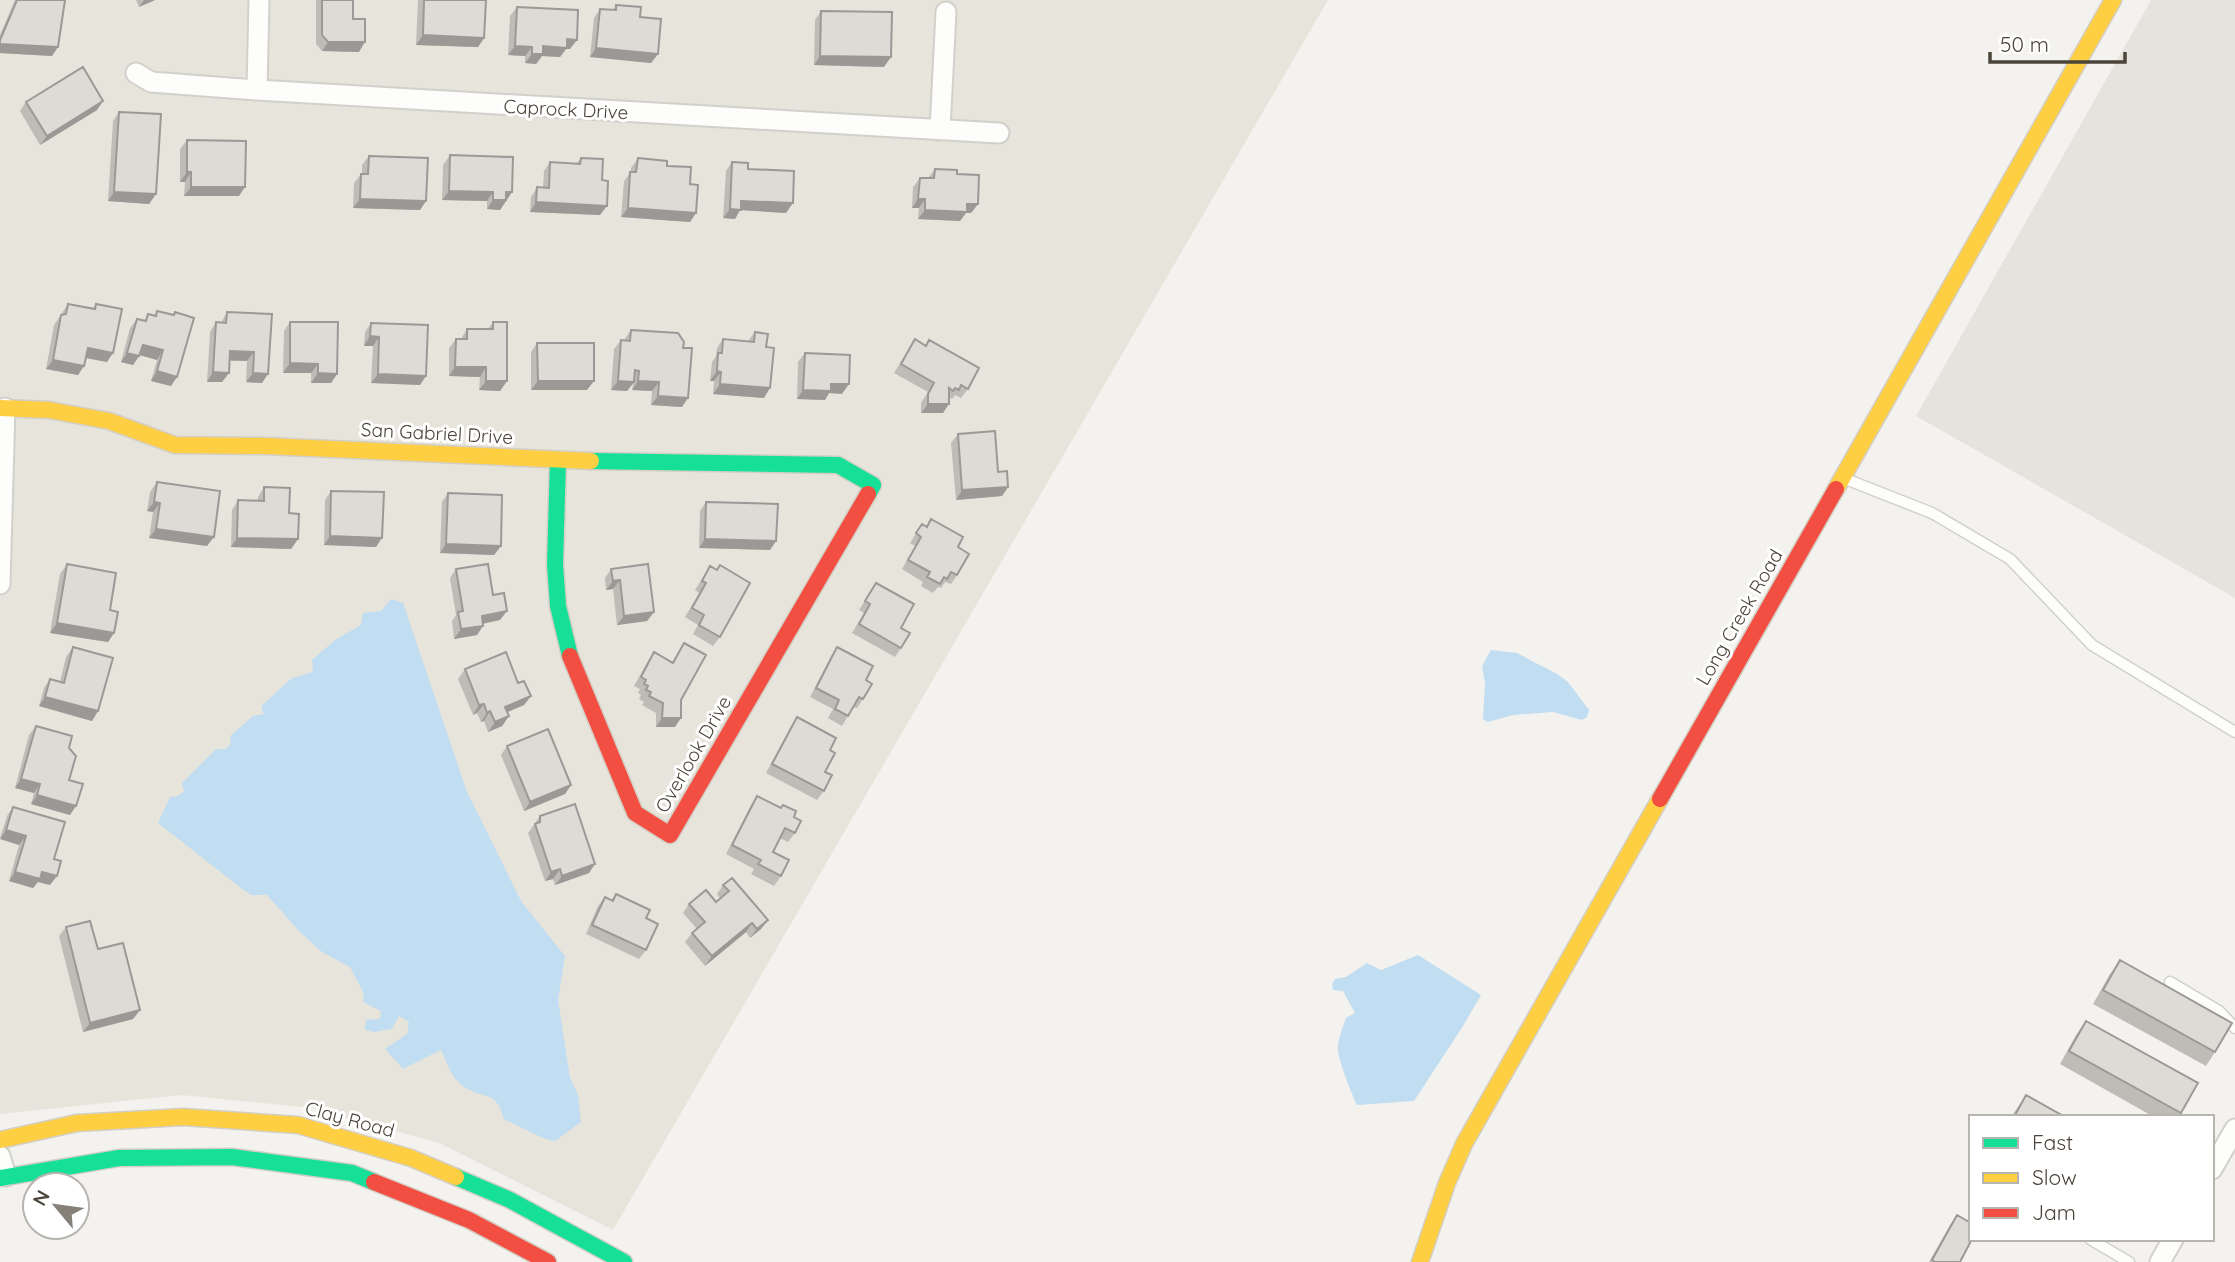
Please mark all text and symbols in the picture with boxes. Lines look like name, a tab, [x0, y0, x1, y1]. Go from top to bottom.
scale bar	[1990, 21, 2125, 65]
text: 50 m	[2000, 31, 2049, 57]
street label: Caprock Drive	[503, 94, 629, 124]
street label: San Gabriel Drive	[360, 417, 514, 449]
street label: Long Creek Road	[1690, 545, 1788, 689]
street label: Overlook Drive	[650, 691, 736, 817]
street label: Clay Road	[303, 1096, 397, 1142]
legend	[1969, 1115, 2214, 1241]
text: Fast	[2032, 1129, 2073, 1155]
text: Slow	[2032, 1164, 2077, 1190]
north arrow	[21, 1171, 91, 1241]
text: N	[27, 1186, 55, 1210]
text: Jam	[2032, 1199, 2076, 1225]

